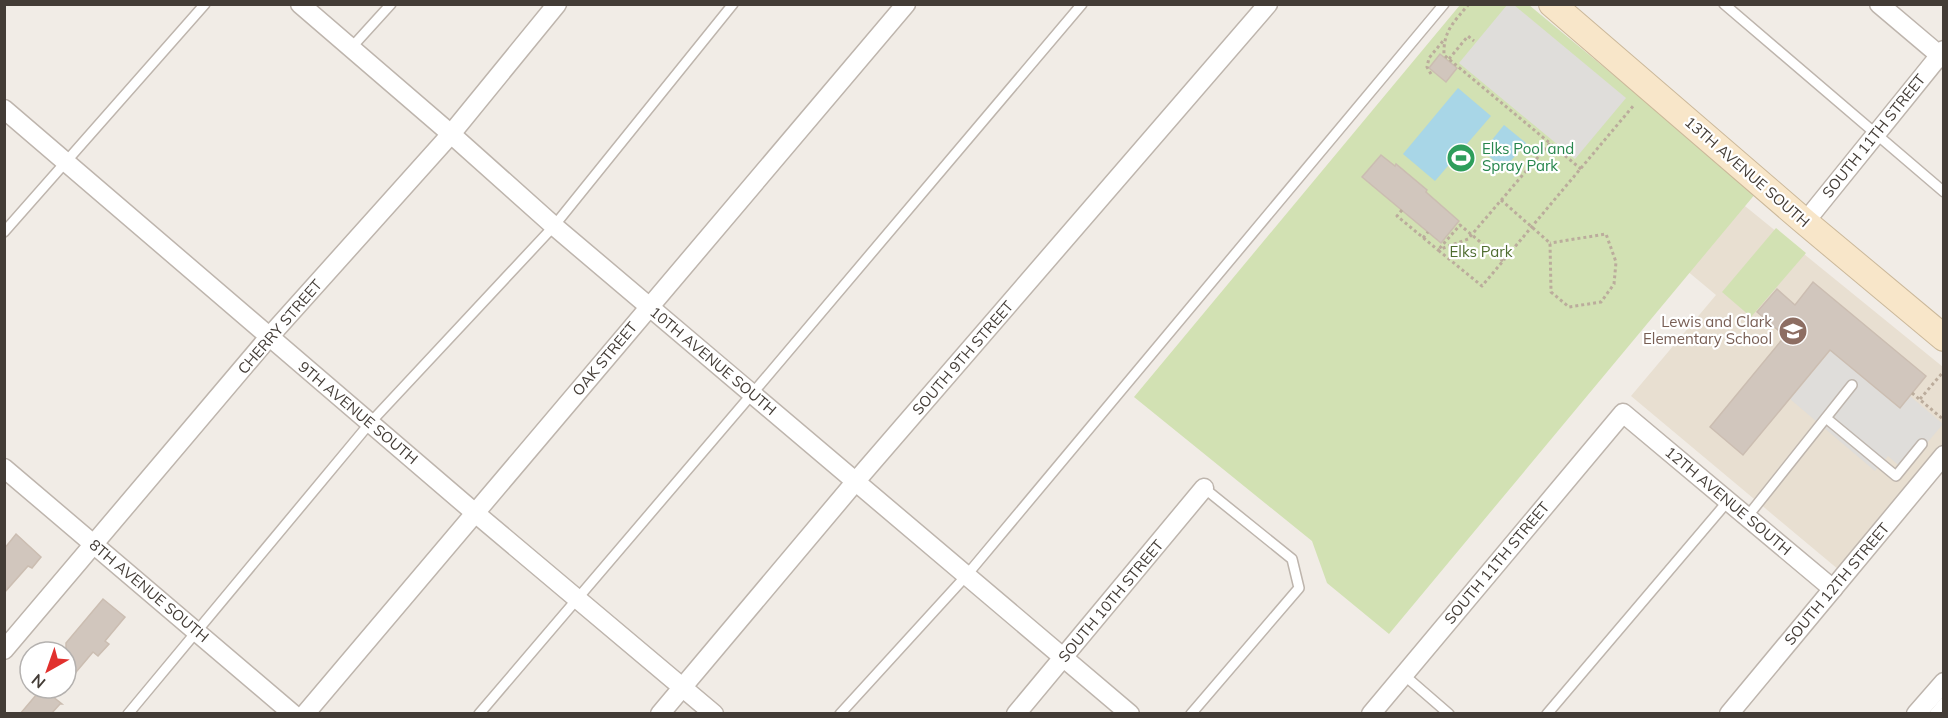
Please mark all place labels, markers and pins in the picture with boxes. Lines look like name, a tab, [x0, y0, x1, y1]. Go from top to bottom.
place label: Elks Pool and Spray Park	[1482, 139, 1574, 175]
sports icon: Elks Pool and Spray Park	[1445, 142, 1477, 174]
place label: Lewis and Clark Elementary School	[1643, 312, 1772, 348]
school or university icon: Lewis and Clark Elementary School	[1777, 315, 1809, 347]

